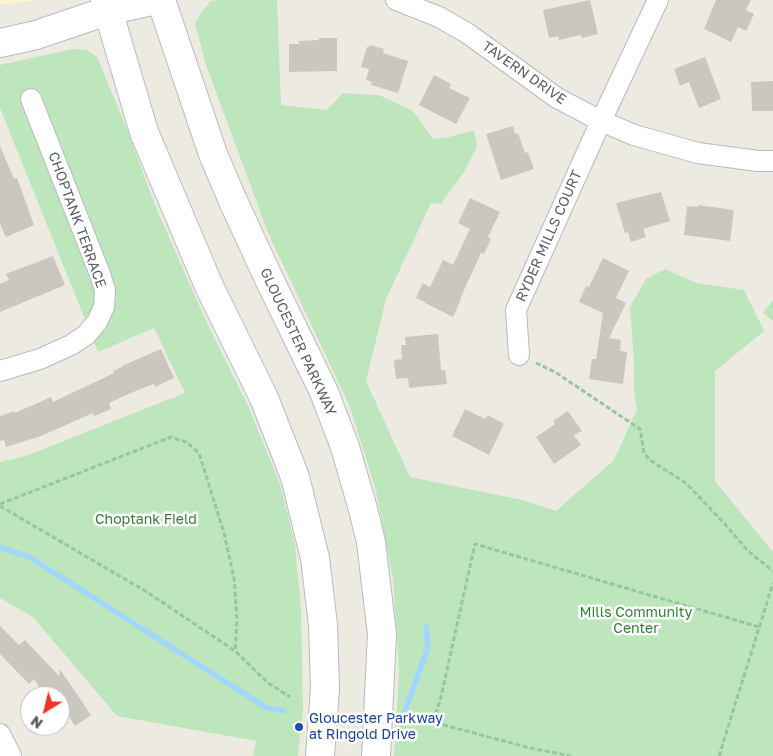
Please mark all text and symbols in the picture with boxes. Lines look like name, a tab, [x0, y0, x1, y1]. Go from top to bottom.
street label: TAVERN DRIVE	[479, 38, 569, 108]
street label: CHOPTANK TERRACE	[45, 150, 109, 290]
street label: RYDER MILLS COURT	[512, 168, 586, 304]
street label: GLOUCESTER PARKWAY	[256, 265, 340, 419]
park label: Choptank Field	[95, 512, 197, 528]
park label: Mills Community Center	[580, 605, 692, 638]
north arrow	[20, 686, 70, 736]
place label: Gloucester Parkway at Ringold Drive	[309, 711, 443, 744]
text: N	[27, 713, 46, 733]
marker: Gloucester Parkway at Ringold Drive	[293, 721, 305, 733]

